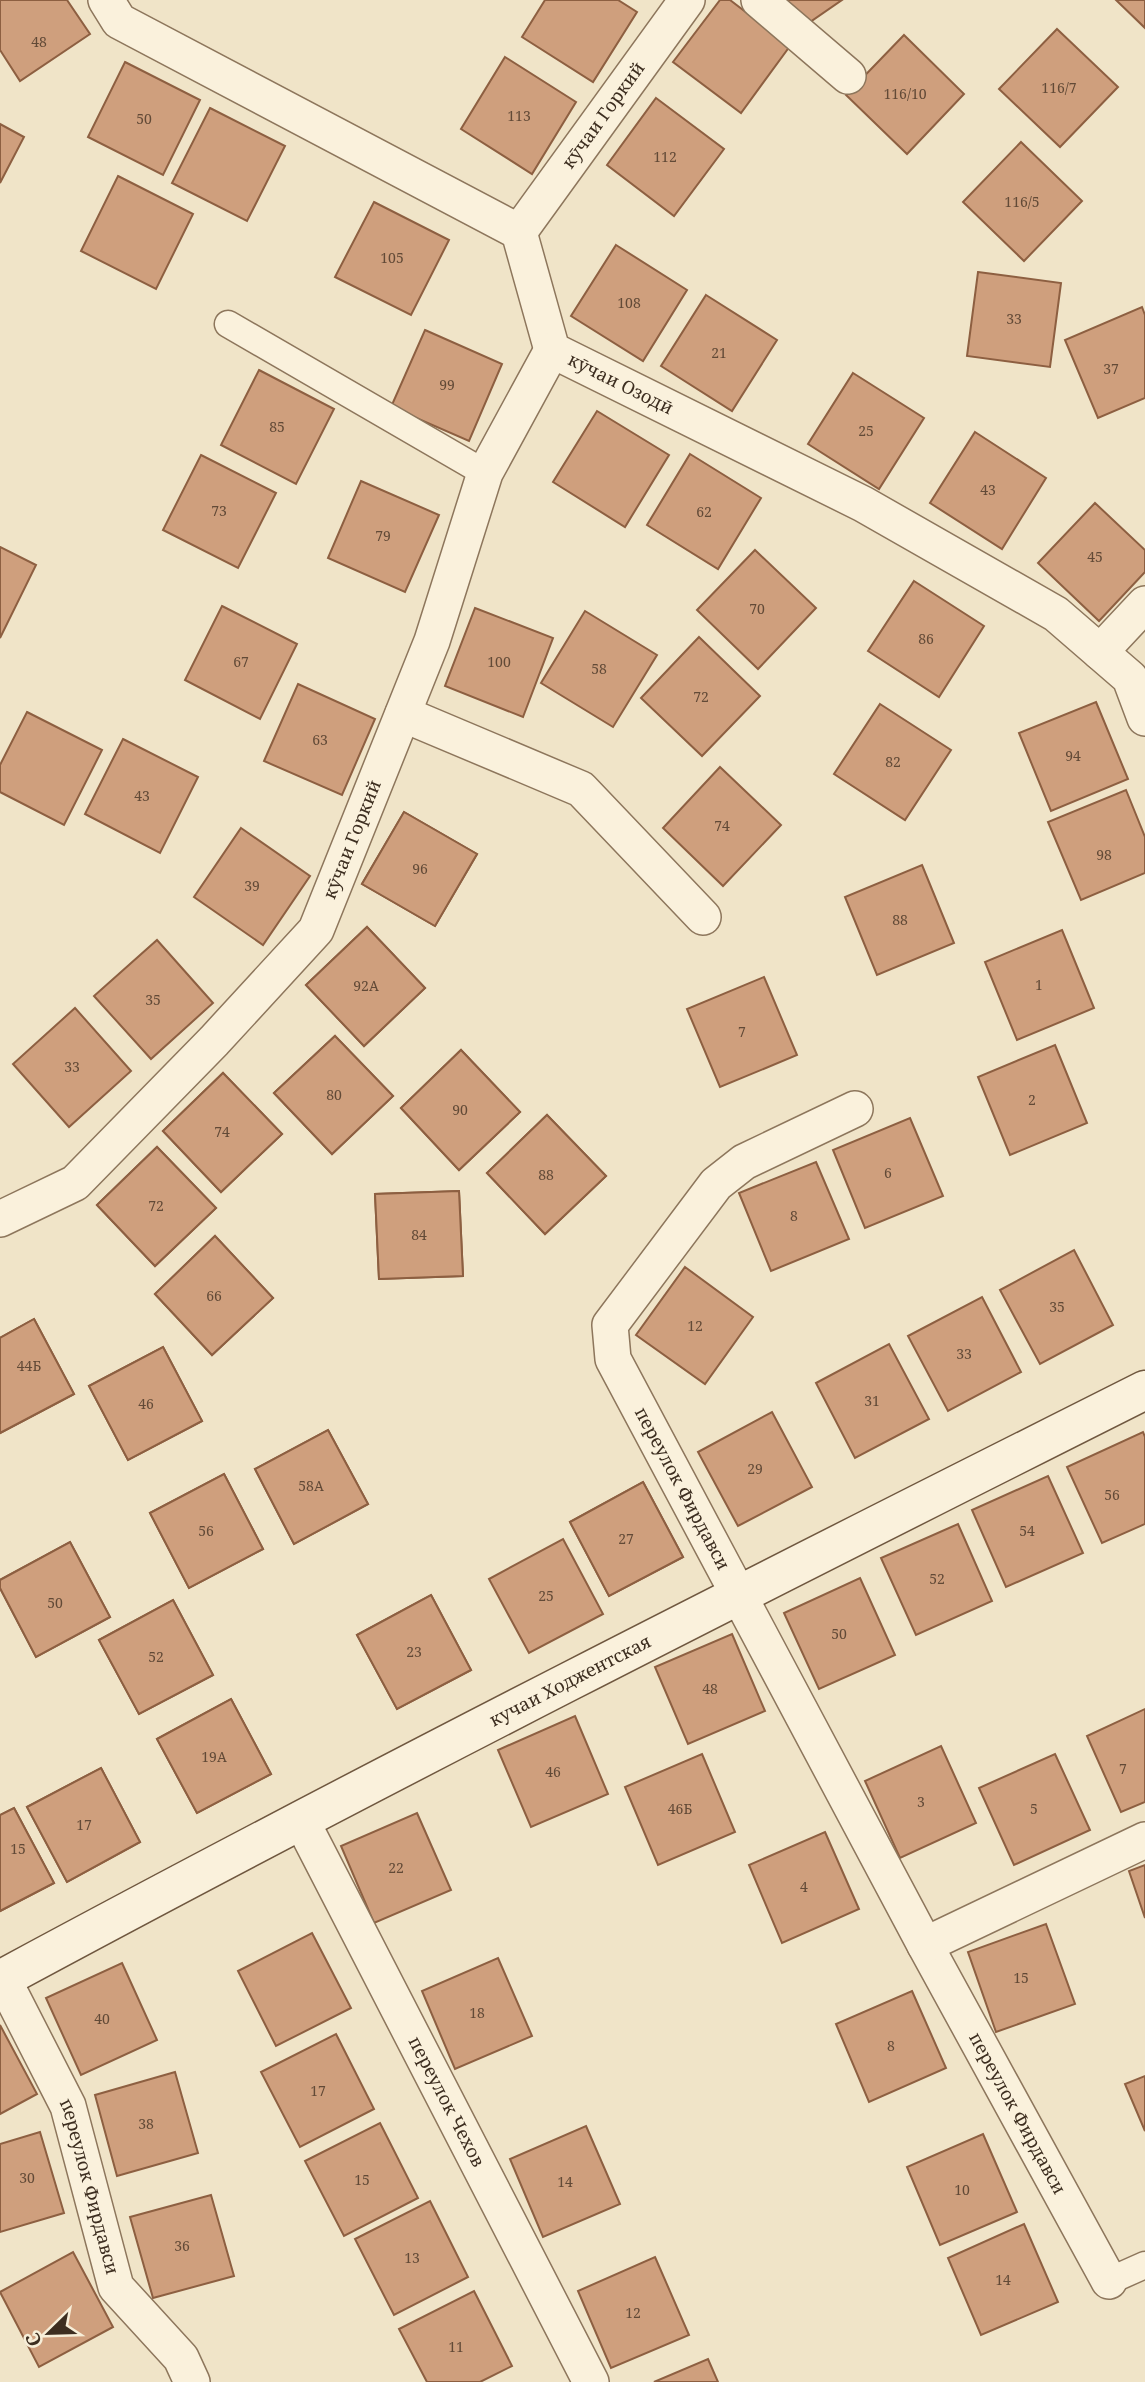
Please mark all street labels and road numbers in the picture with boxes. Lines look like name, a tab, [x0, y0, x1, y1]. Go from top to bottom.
street label: кӯчаи Горкий	[556, 57, 649, 173]
street label: кӯчаи Озодӣ	[564, 347, 678, 419]
street label: кӯчаи Горкий	[317, 776, 386, 902]
street label: переулок Фирдавси	[630, 1403, 736, 1574]
street label: кучаи Ходжентская	[485, 1629, 655, 1731]
street label: переулок Фирдавси	[964, 2028, 1072, 2198]
street label: переулок Чехов	[404, 2032, 491, 2171]
street label: переулок Фирдавси	[55, 2094, 125, 2277]

